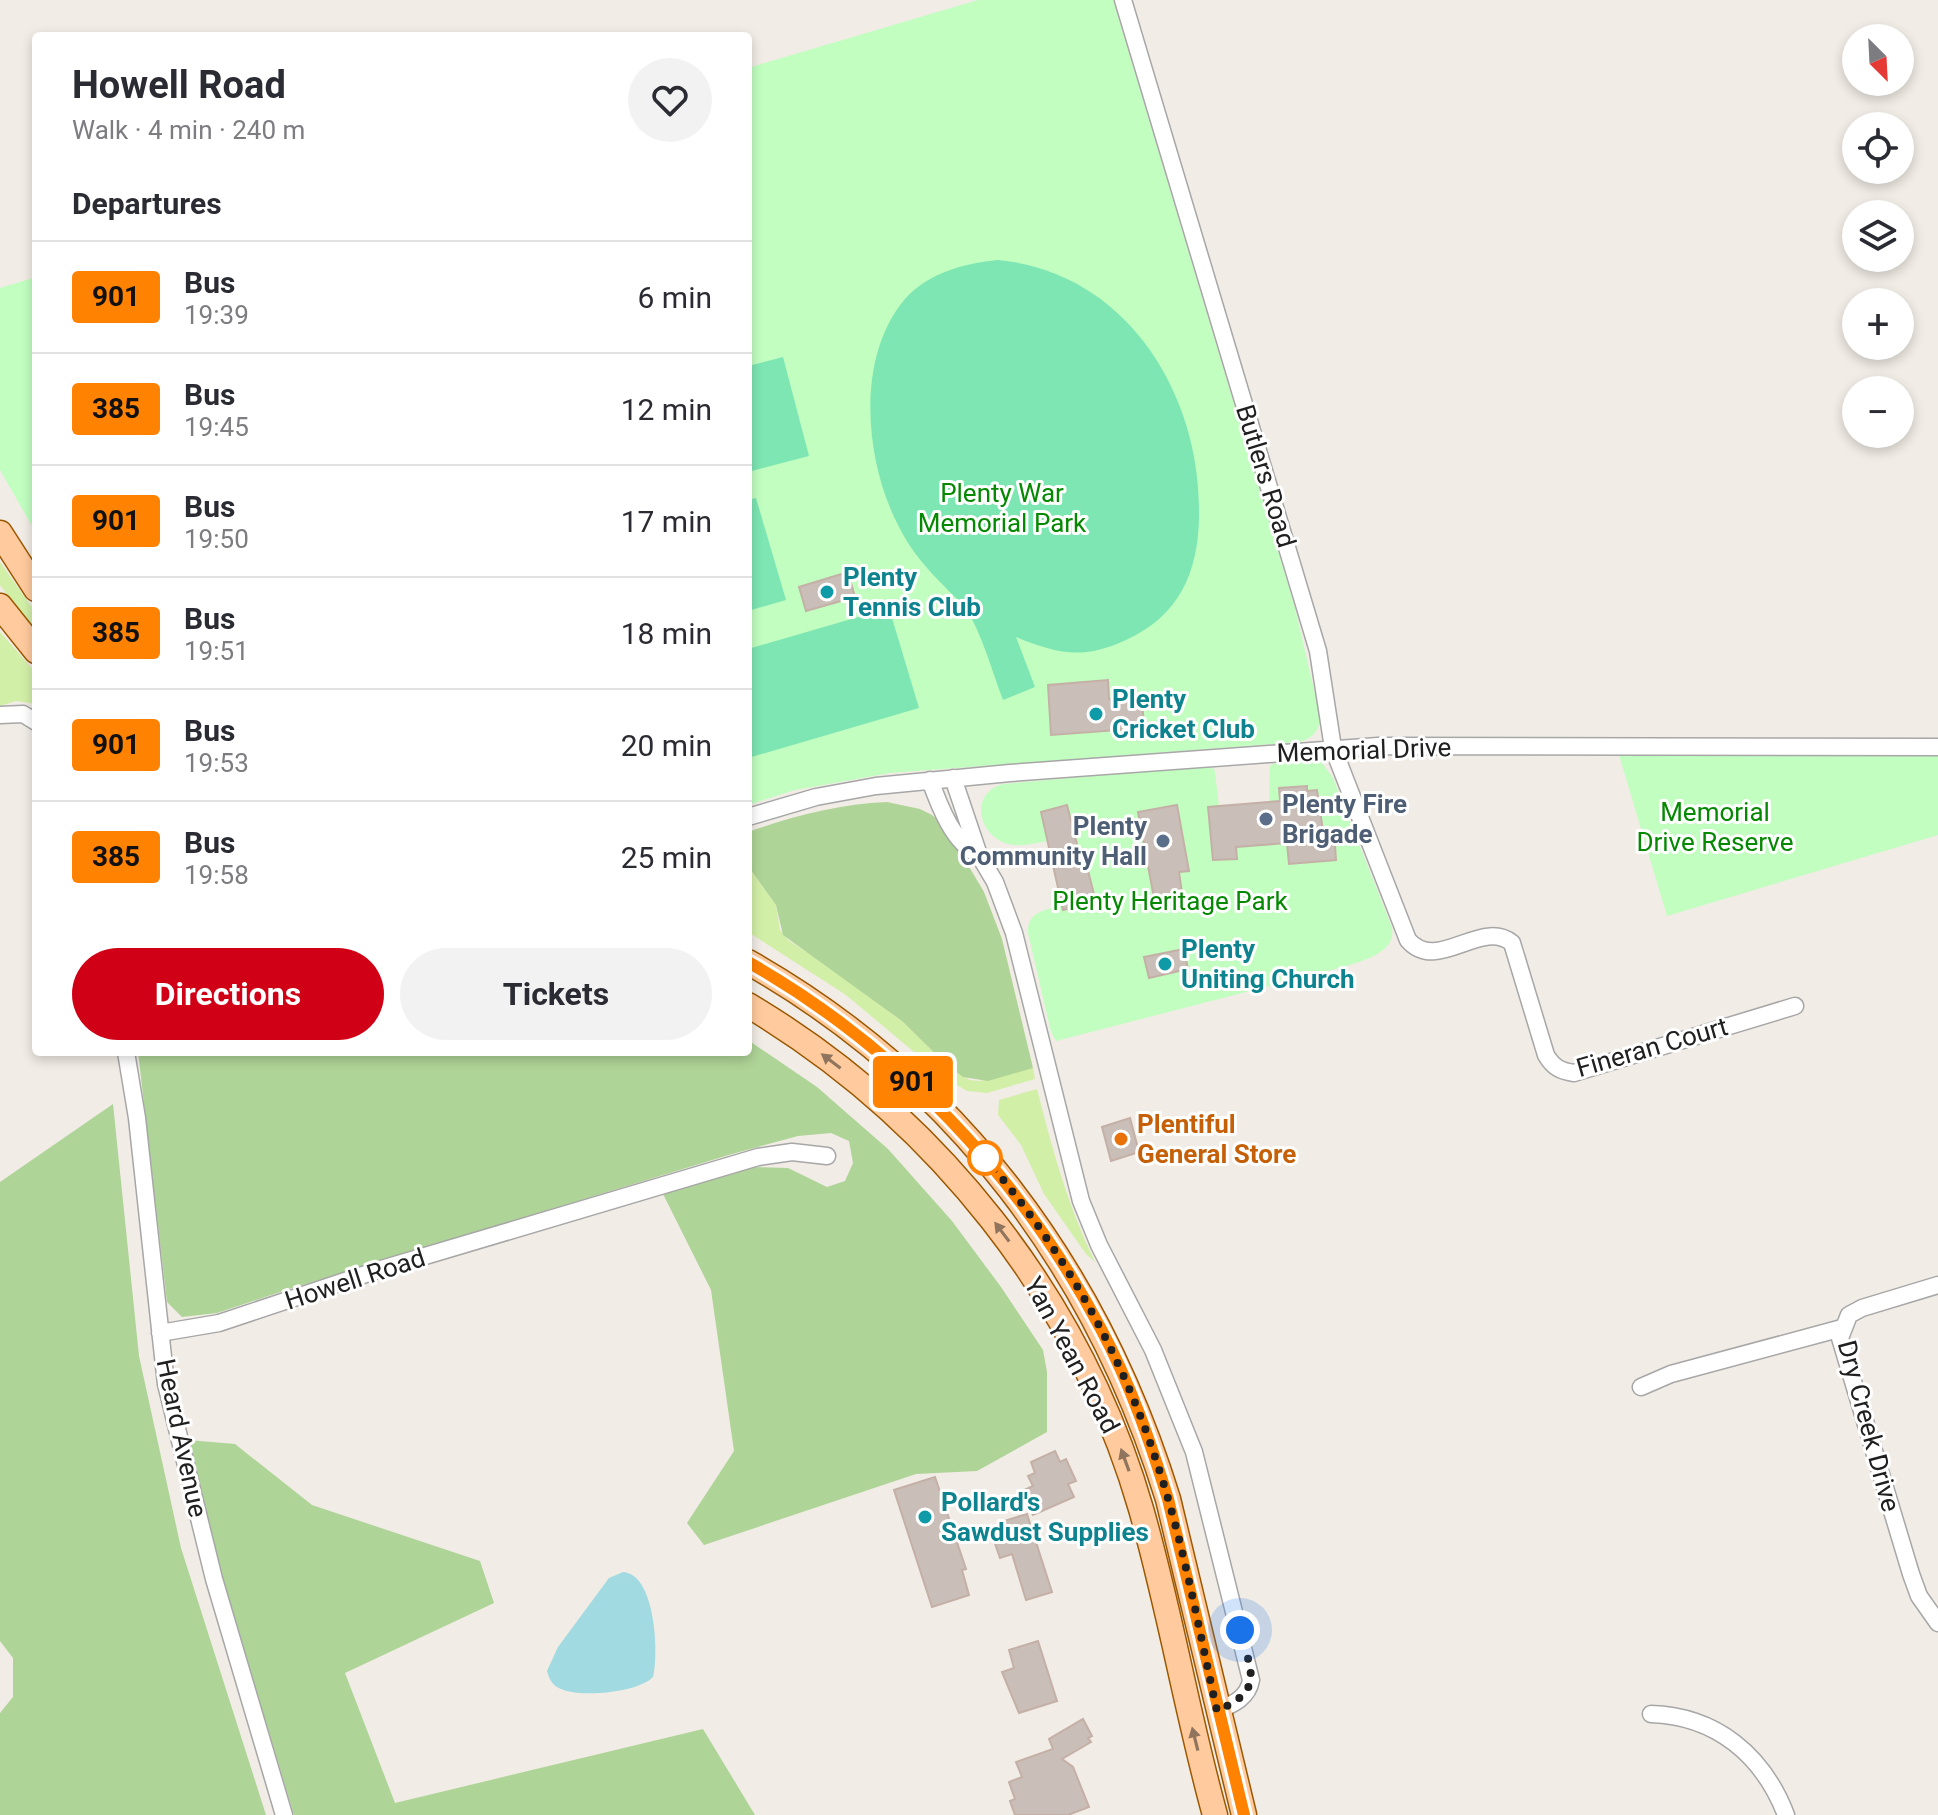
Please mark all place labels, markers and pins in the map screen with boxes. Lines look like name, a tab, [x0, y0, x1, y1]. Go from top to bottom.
place label: Plenty Tennis Club	[843, 562, 981, 622]
marker: Plenty Tennis Club	[818, 583, 836, 601]
place label: Plenty Cricket Club	[1112, 684, 1255, 744]
marker: Plenty Cricket Club	[1087, 705, 1105, 723]
place label: Plenty Fire Brigade	[1282, 789, 1407, 849]
marker: Plenty Fire Brigade	[1257, 810, 1275, 828]
place label: Plenty Community Hall	[960, 811, 1148, 871]
marker: Plenty Community Hall	[1154, 832, 1172, 850]
place label: Plenty Uniting Church	[1181, 934, 1355, 994]
marker: Plenty Uniting Church	[1156, 955, 1174, 973]
place label: Plentiful General Store	[1137, 1109, 1296, 1169]
marker: Plentiful General Store	[1112, 1130, 1130, 1148]
unlabelled marker	[968, 1141, 1002, 1175]
place label: Pollard's Sawdust Supplies	[941, 1487, 1149, 1547]
marker: Pollard's Sawdust Supplies	[916, 1508, 934, 1526]

